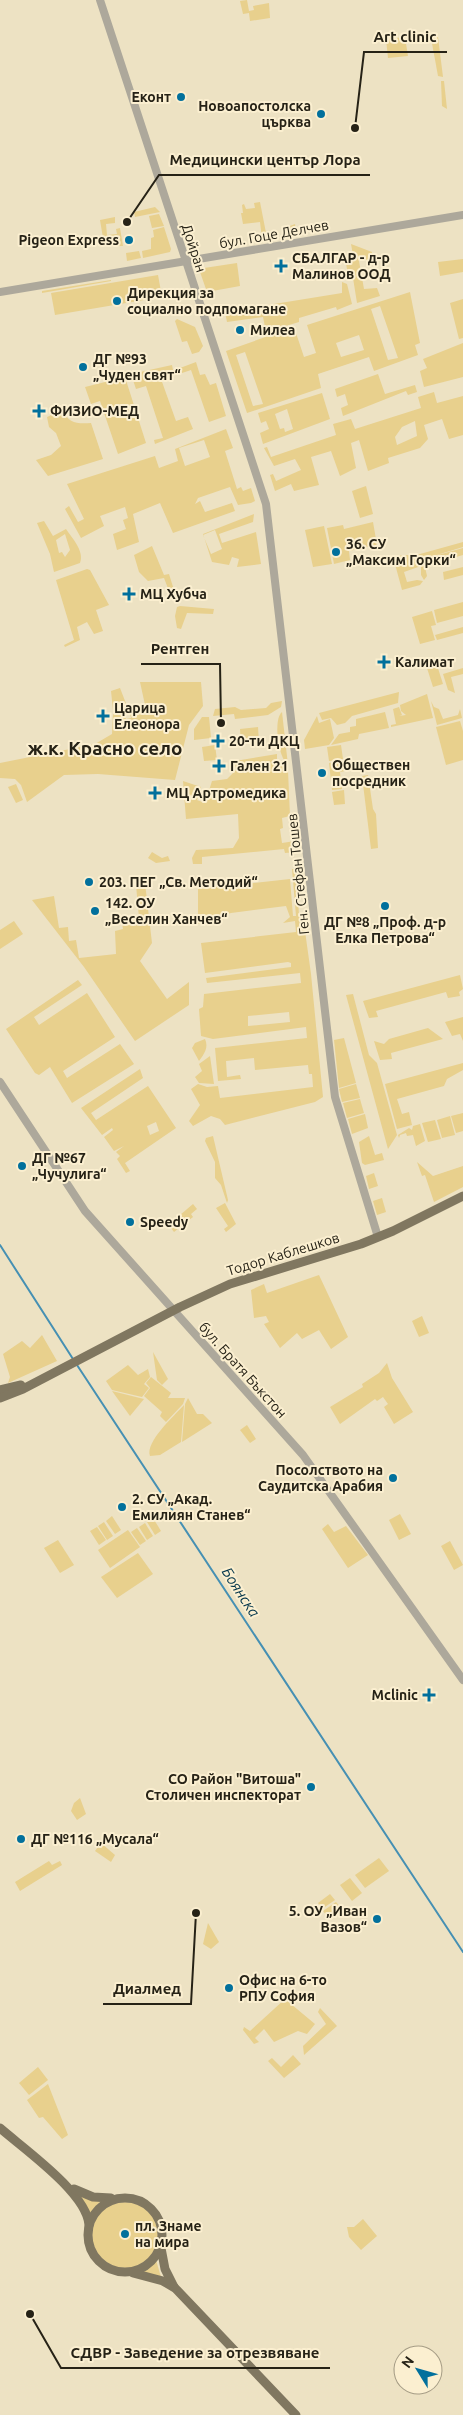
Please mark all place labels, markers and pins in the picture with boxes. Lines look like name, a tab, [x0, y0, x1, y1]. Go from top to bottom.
callout: Art clinic	[364, 22, 447, 52]
place label: Еконт	[131, 89, 171, 105]
marker: Еконт	[175, 91, 187, 103]
place label: Новоапостолска църква	[198, 98, 311, 130]
marker: Новоапостолска църква	[315, 108, 327, 120]
callout: Медицински център Лора	[159, 145, 370, 175]
place label: Pigeon Express	[19, 232, 119, 248]
marker: Pigeon Express	[123, 234, 135, 246]
place label: СБАЛГАР - д-р Малинов ООД	[292, 250, 391, 282]
marker: СБАЛГАР - д-р Малинов ООД	[274, 259, 288, 273]
place label: Дирекция за социално подпомагане	[127, 285, 286, 317]
marker: Дирекция за социално подпомагане	[111, 295, 123, 307]
place label: Милеа	[250, 322, 295, 338]
marker: Милеа	[234, 324, 246, 336]
place label: ДГ №93 „Чуден свят“	[93, 351, 181, 383]
marker: ДГ №93 „Чуден свят“	[77, 361, 89, 373]
place label: ФИЗИО-МЕД	[50, 403, 139, 419]
marker: ФИЗИО-МЕД	[32, 404, 46, 418]
place label: 36. СУ „Максим Горки“	[346, 536, 456, 568]
marker: 36. СУ „Максим Горки“	[330, 546, 342, 558]
place label: МЦ Хубча	[140, 586, 207, 602]
marker: МЦ Хубча	[122, 587, 136, 601]
callout: Рентген	[141, 634, 220, 664]
place label: Калимат	[395, 654, 454, 670]
marker: Калимат	[377, 655, 391, 669]
place label: Царица Елеонора	[114, 700, 180, 732]
marker: Царица Елеонора	[96, 709, 110, 723]
place label: 20-ти ДКЦ	[229, 733, 300, 749]
marker: 20-ти ДКЦ	[211, 734, 225, 748]
place label: Обществен посредник	[332, 757, 410, 789]
place label: Гален 21	[230, 758, 289, 774]
marker: Гален 21	[212, 759, 226, 773]
marker: Обществен посредник	[316, 767, 328, 779]
place label: МЦ Артромедика	[166, 785, 286, 801]
marker: МЦ Артромедика	[148, 786, 162, 800]
place label: 203. ПЕГ „Св. Методий“	[99, 874, 258, 890]
marker: 203. ПЕГ „Св. Методий“	[83, 876, 95, 888]
place label: 142. ОУ „Веселин Ханчев“	[105, 895, 227, 927]
marker: ДГ №8 „Проф. д-р Елка Петрова“	[379, 900, 391, 912]
marker: 142. ОУ „Веселин Ханчев“	[89, 905, 101, 917]
place label: ДГ №8 „Проф. д-р Елка Петрова“	[324, 914, 446, 946]
place label: ДГ №67 „Чучулига“	[32, 1150, 106, 1182]
marker: ДГ №67 „Чучулига“	[16, 1160, 28, 1172]
place label: Speedy	[140, 1214, 189, 1230]
marker: Speedy	[124, 1216, 136, 1228]
place label: Посолството на Саудитска Арабия	[258, 1462, 383, 1494]
marker: Посолството на Саудитска Арабия	[387, 1472, 399, 1484]
place label: 2. СУ „Акад. Емилиян Станев“	[132, 1491, 250, 1523]
marker: 2. СУ „Акад. Емилиян Станев“	[116, 1501, 128, 1513]
place label: Mclinic	[372, 1687, 418, 1703]
marker: Mclinic	[422, 1688, 436, 1702]
place label: СО Район "Витоша" Столичен инспекторат	[145, 1771, 301, 1803]
marker: СО Район "Витоша" Столичен инспекторат	[305, 1781, 317, 1793]
place label: ДГ №116 „Мусала“	[31, 1831, 159, 1847]
marker: ДГ №116 „Мусала“	[15, 1833, 27, 1845]
place label: 5. ОУ „Иван Вазов“	[289, 1903, 367, 1935]
marker: 5. ОУ „Иван Вазов“	[371, 1913, 383, 1925]
place label: Офис на 6-то РПУ София	[239, 1972, 327, 2004]
callout: Диалмед	[103, 1974, 191, 2004]
marker: Офис на 6-то РПУ София	[223, 1982, 235, 1994]
place label: пл. Знаме на мира	[135, 2218, 202, 2250]
marker: пл. Знаме на мира	[119, 2228, 131, 2240]
callout: СДВР - Заведение за отрезвяване	[61, 2338, 330, 2368]

